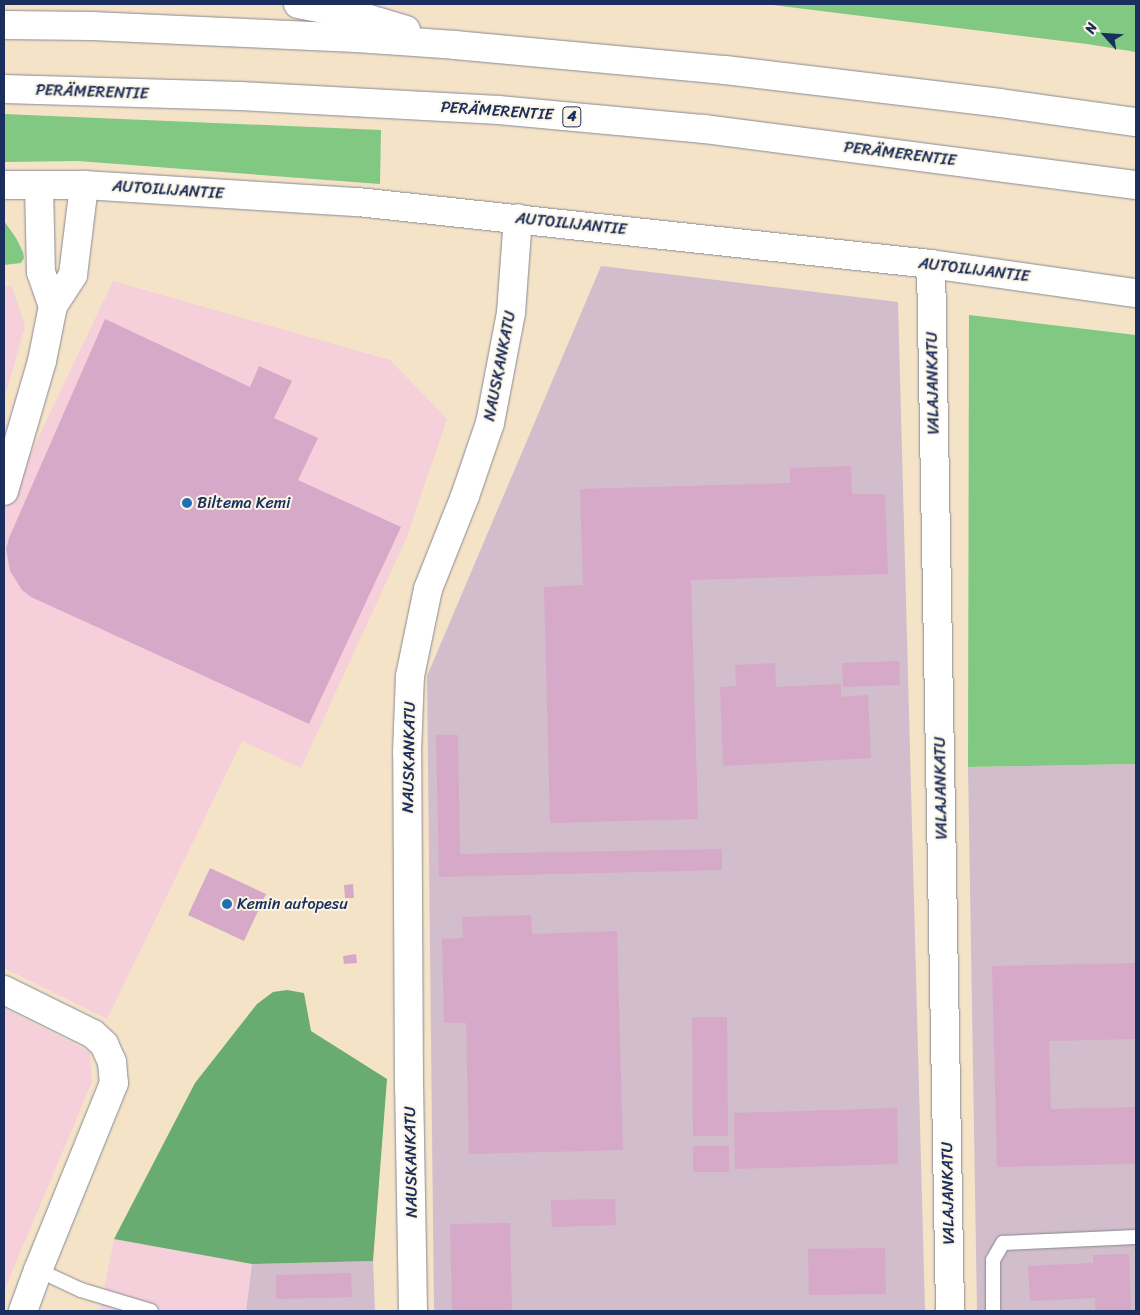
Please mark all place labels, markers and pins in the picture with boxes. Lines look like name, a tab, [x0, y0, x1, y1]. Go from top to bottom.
place label: Biltema Kemi	[197, 493, 290, 513]
marker: Biltema Kemi	[181, 497, 193, 509]
place label: Kemin autopesu	[237, 894, 348, 914]
marker: Kemin autopesu	[221, 898, 233, 910]

